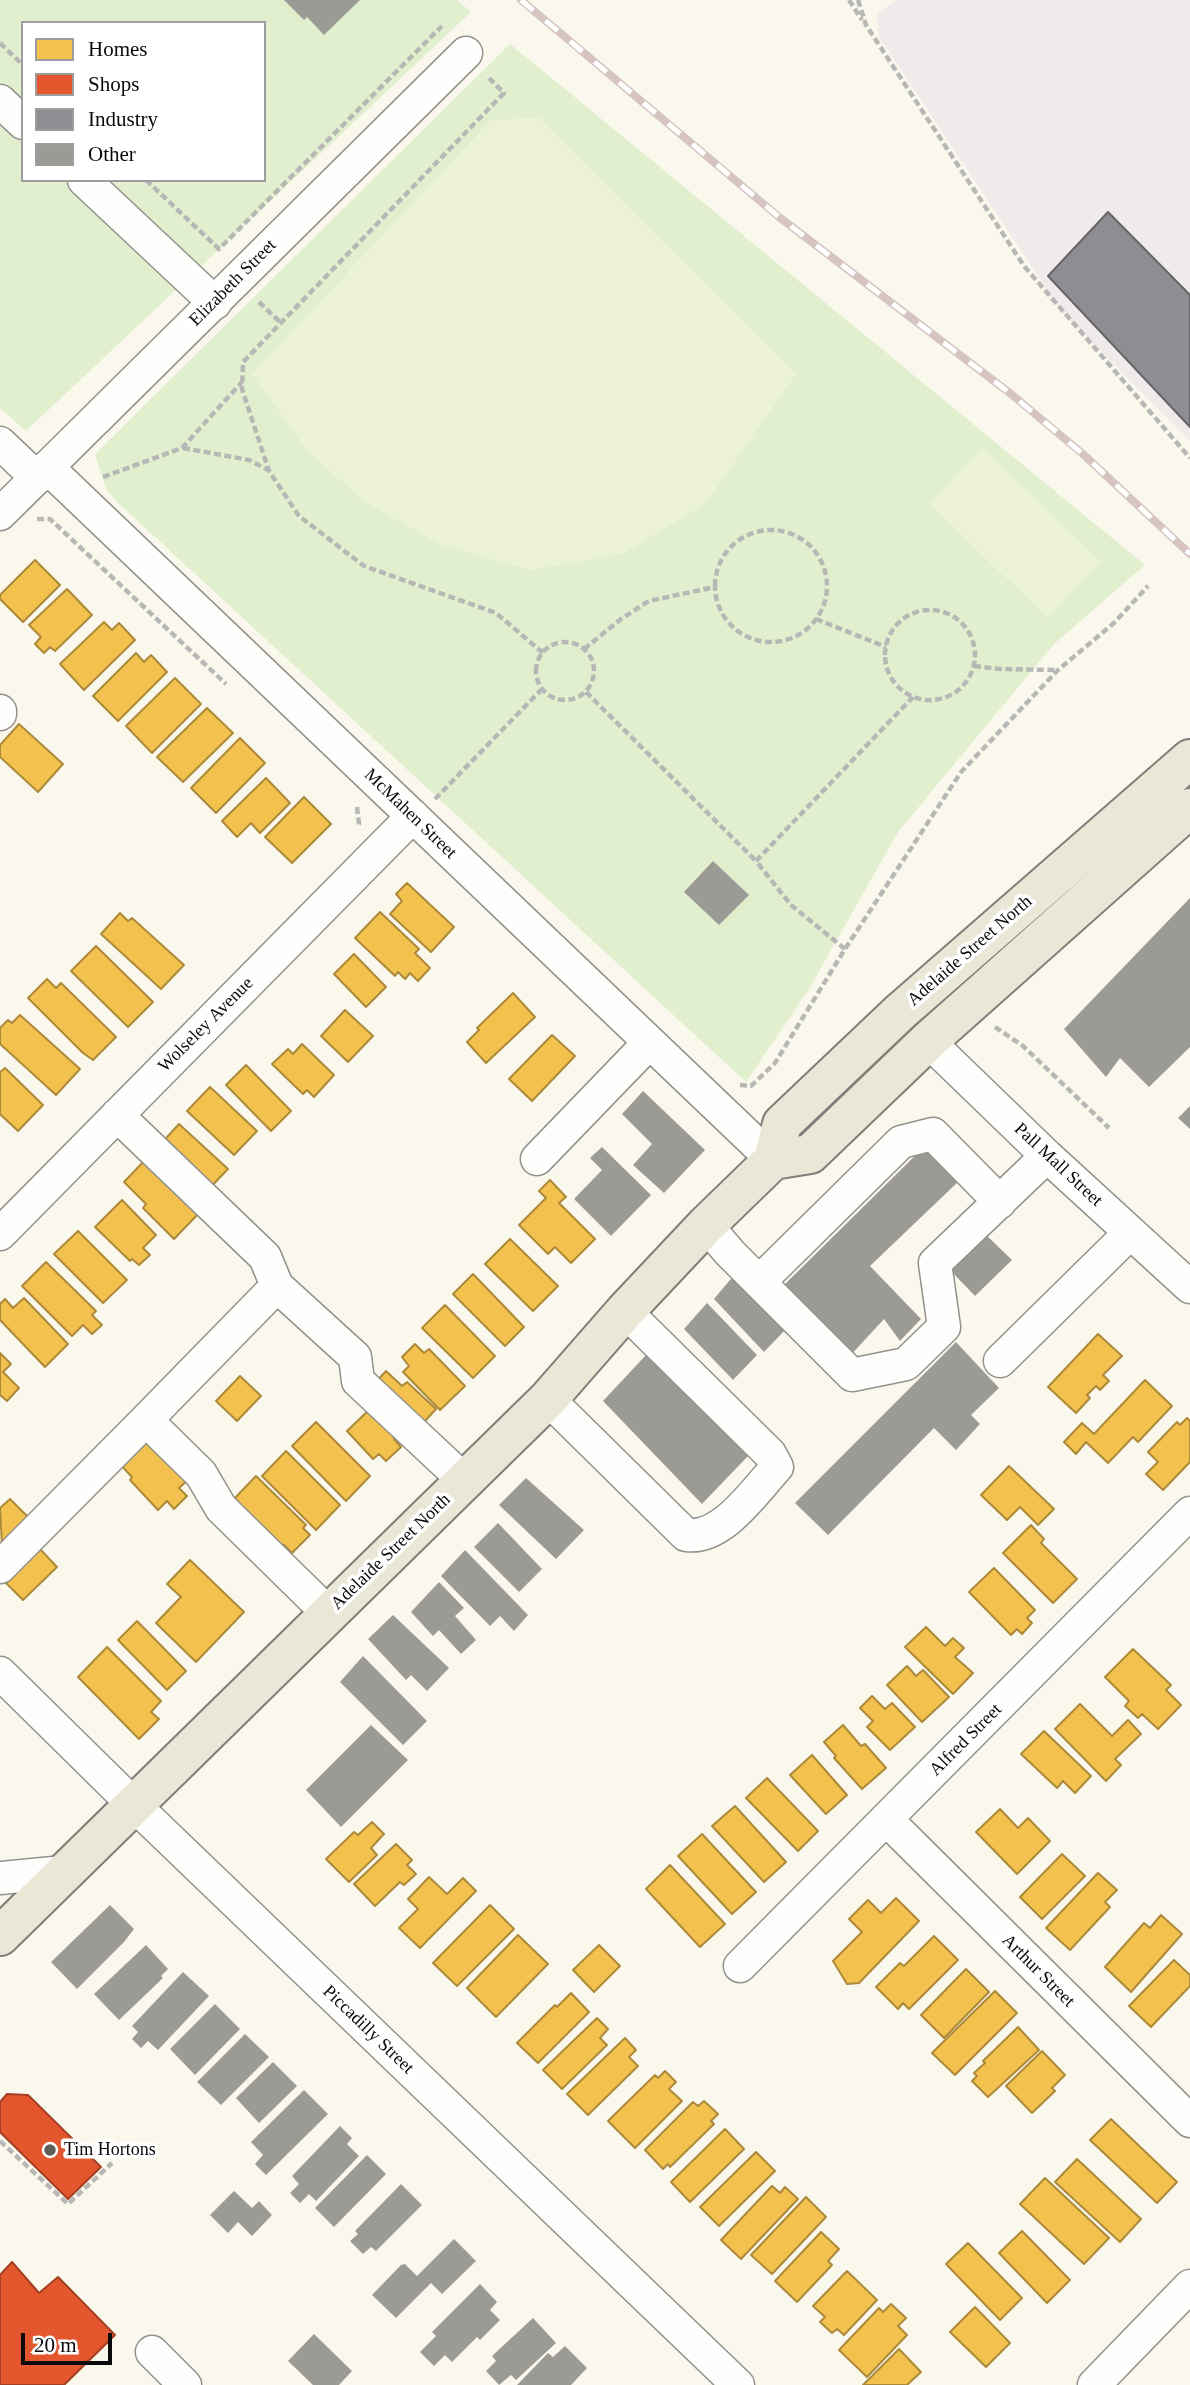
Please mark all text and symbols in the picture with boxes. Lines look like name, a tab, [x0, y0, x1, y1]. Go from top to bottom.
legend	[21, 21, 266, 182]
text: Homes	[88, 37, 148, 61]
text: Shops	[88, 72, 139, 96]
text: Industry	[88, 107, 158, 131]
text: Other	[88, 142, 136, 166]
street label: Elizabeth Street	[185, 235, 281, 331]
street label: McMahen Street	[359, 764, 461, 864]
street label: Adelaide Street North	[903, 891, 1037, 1011]
street label: Wolseley Avenue	[154, 973, 258, 1077]
street label: Pall Mall Street	[1009, 1119, 1107, 1211]
street label: Adelaide Street North	[327, 1489, 455, 1615]
street label: Alfred Street	[925, 1699, 1007, 1781]
street label: Arthur Street	[997, 1930, 1079, 2012]
street label: Piccadilly Street	[318, 1981, 418, 2079]
place label: Tim Hortons	[64, 2139, 156, 2161]
marker: Tim Hortons	[42, 2142, 58, 2158]
scale bar	[24, 2318, 116, 2362]
text: 20 m	[34, 2333, 77, 2357]

